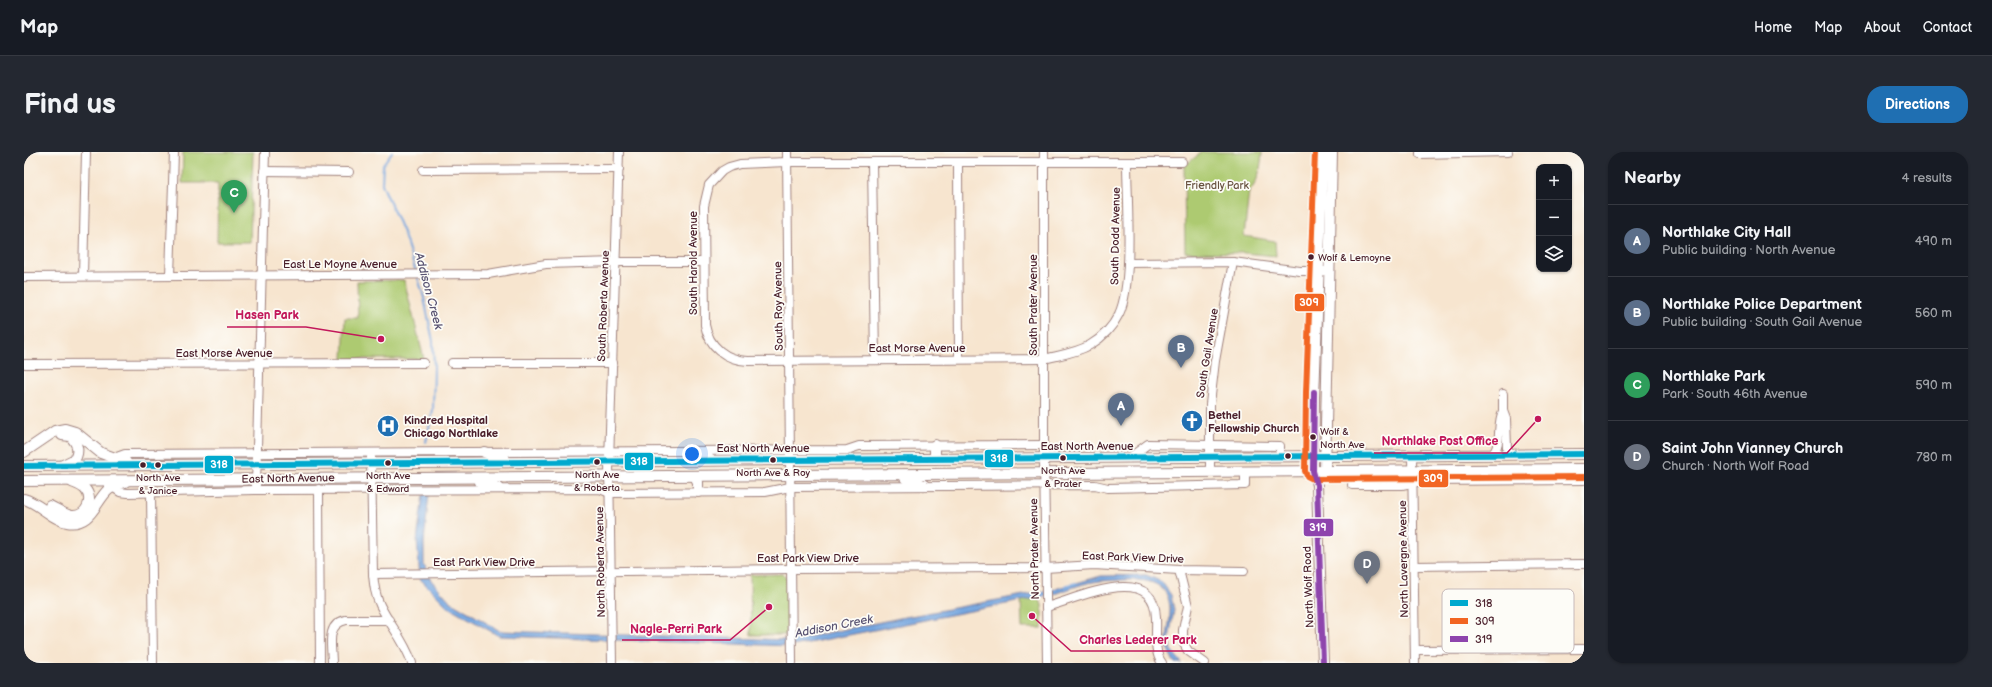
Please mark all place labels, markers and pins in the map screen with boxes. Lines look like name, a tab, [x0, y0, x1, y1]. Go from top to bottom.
pin: C	[221, 180, 247, 213]
marker: Wolf & Lemoyne	[1306, 252, 1316, 262]
place label: Wolf & Lemoyne	[1318, 252, 1391, 264]
callout: Hasen Park	[227, 303, 306, 327]
pin: B	[1168, 335, 1194, 368]
pin: A	[1108, 393, 1134, 426]
church icon: Bethel Fellowship Church	[1179, 408, 1205, 434]
place label: Bethel Fellowship Church	[1208, 409, 1299, 435]
hospital icon: Kindred Hospital Chicago Northlake	[375, 413, 401, 439]
place label: Kindred Hospital Chicago Northlake	[404, 414, 498, 440]
place label: Wolf & North Ave	[1320, 426, 1365, 451]
callout: Northlake Post Office	[1374, 429, 1507, 453]
marker: Wolf & North Ave	[1308, 432, 1318, 442]
unlabelled marker	[1283, 451, 1293, 461]
marker: North Ave & Prater	[1058, 453, 1068, 463]
marker: North Ave & Roy	[768, 455, 778, 465]
marker: North Ave & Roberta	[592, 457, 602, 467]
marker: North Ave & Edward	[383, 458, 393, 468]
unlabelled marker	[138, 460, 148, 470]
marker: North Ave & Janice	[153, 460, 163, 470]
place label: North Ave & Prater	[1041, 465, 1085, 490]
place label: North Ave & Roy	[736, 467, 810, 479]
place label: North Ave & Roberta	[574, 469, 620, 494]
place label: North Ave & Edward	[366, 470, 410, 495]
place label: North Ave & Janice	[136, 472, 180, 497]
pin: D	[1354, 551, 1380, 584]
callout: Nagle-Perri Park	[622, 616, 730, 640]
callout: Charles Lederer Park	[1071, 627, 1205, 651]

